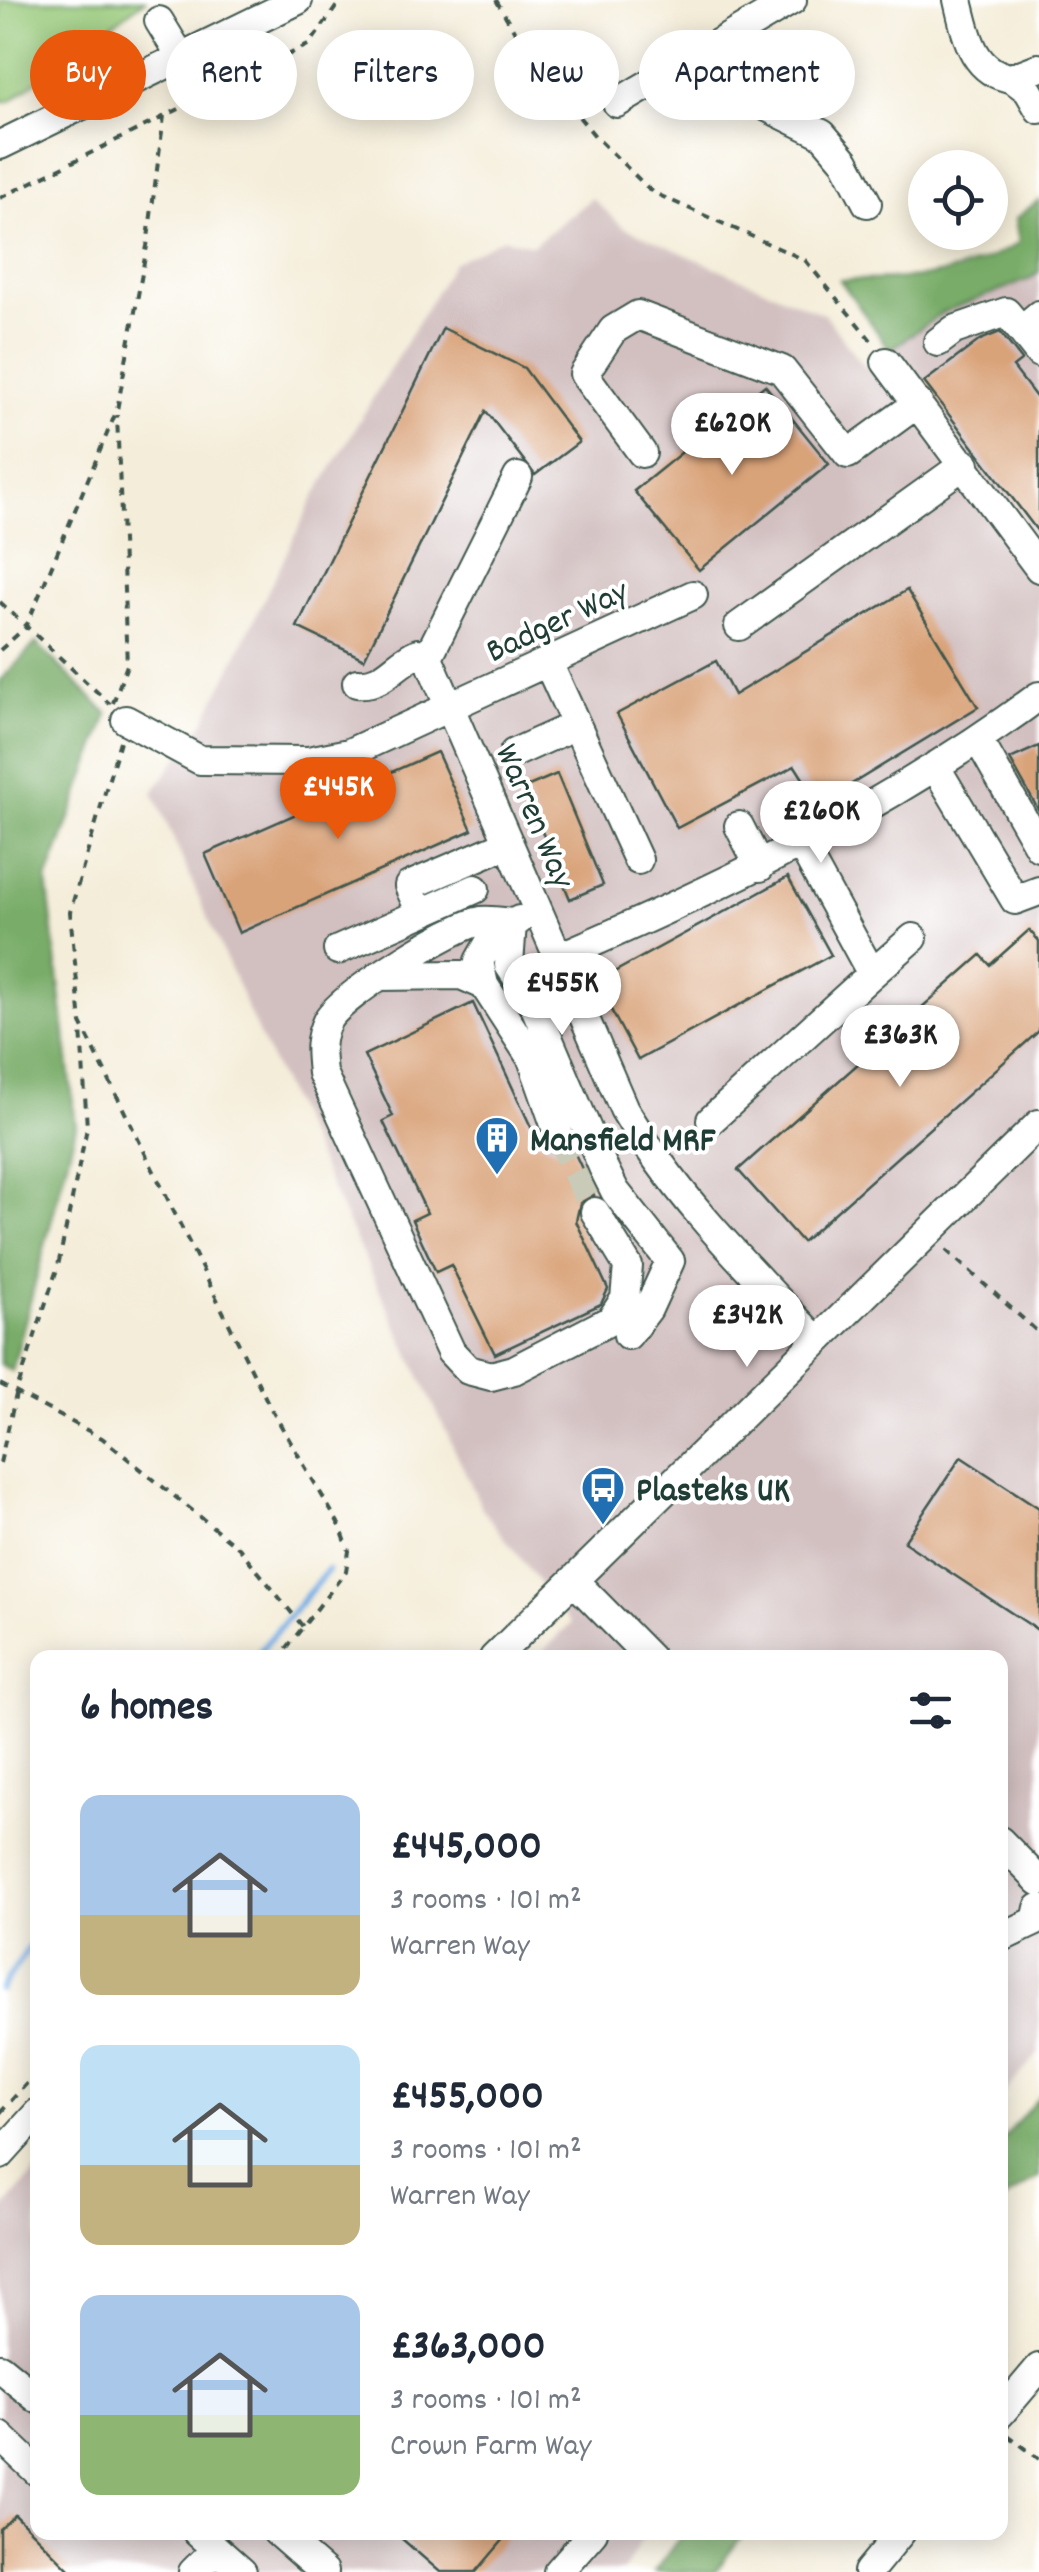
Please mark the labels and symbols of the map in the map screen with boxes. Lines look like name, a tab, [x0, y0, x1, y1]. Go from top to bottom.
pin: £620K	[662, 393, 802, 478]
street label: Badger Way	[479, 568, 638, 678]
street label: Warren Way	[480, 737, 586, 898]
pin: £445K	[268, 757, 408, 842]
pin: £260K	[751, 781, 891, 866]
pin: £455K	[492, 953, 632, 1038]
pin: £363K	[830, 1005, 970, 1090]
building icon: Mansfield MRF	[474, 1115, 520, 1176]
place label: Mansfield MRF	[530, 1118, 716, 1168]
pin: £342K	[677, 1285, 817, 1370]
bus stop icon: Plasteks UK	[580, 1465, 626, 1526]
place label: Plasteks UK	[636, 1468, 790, 1518]

